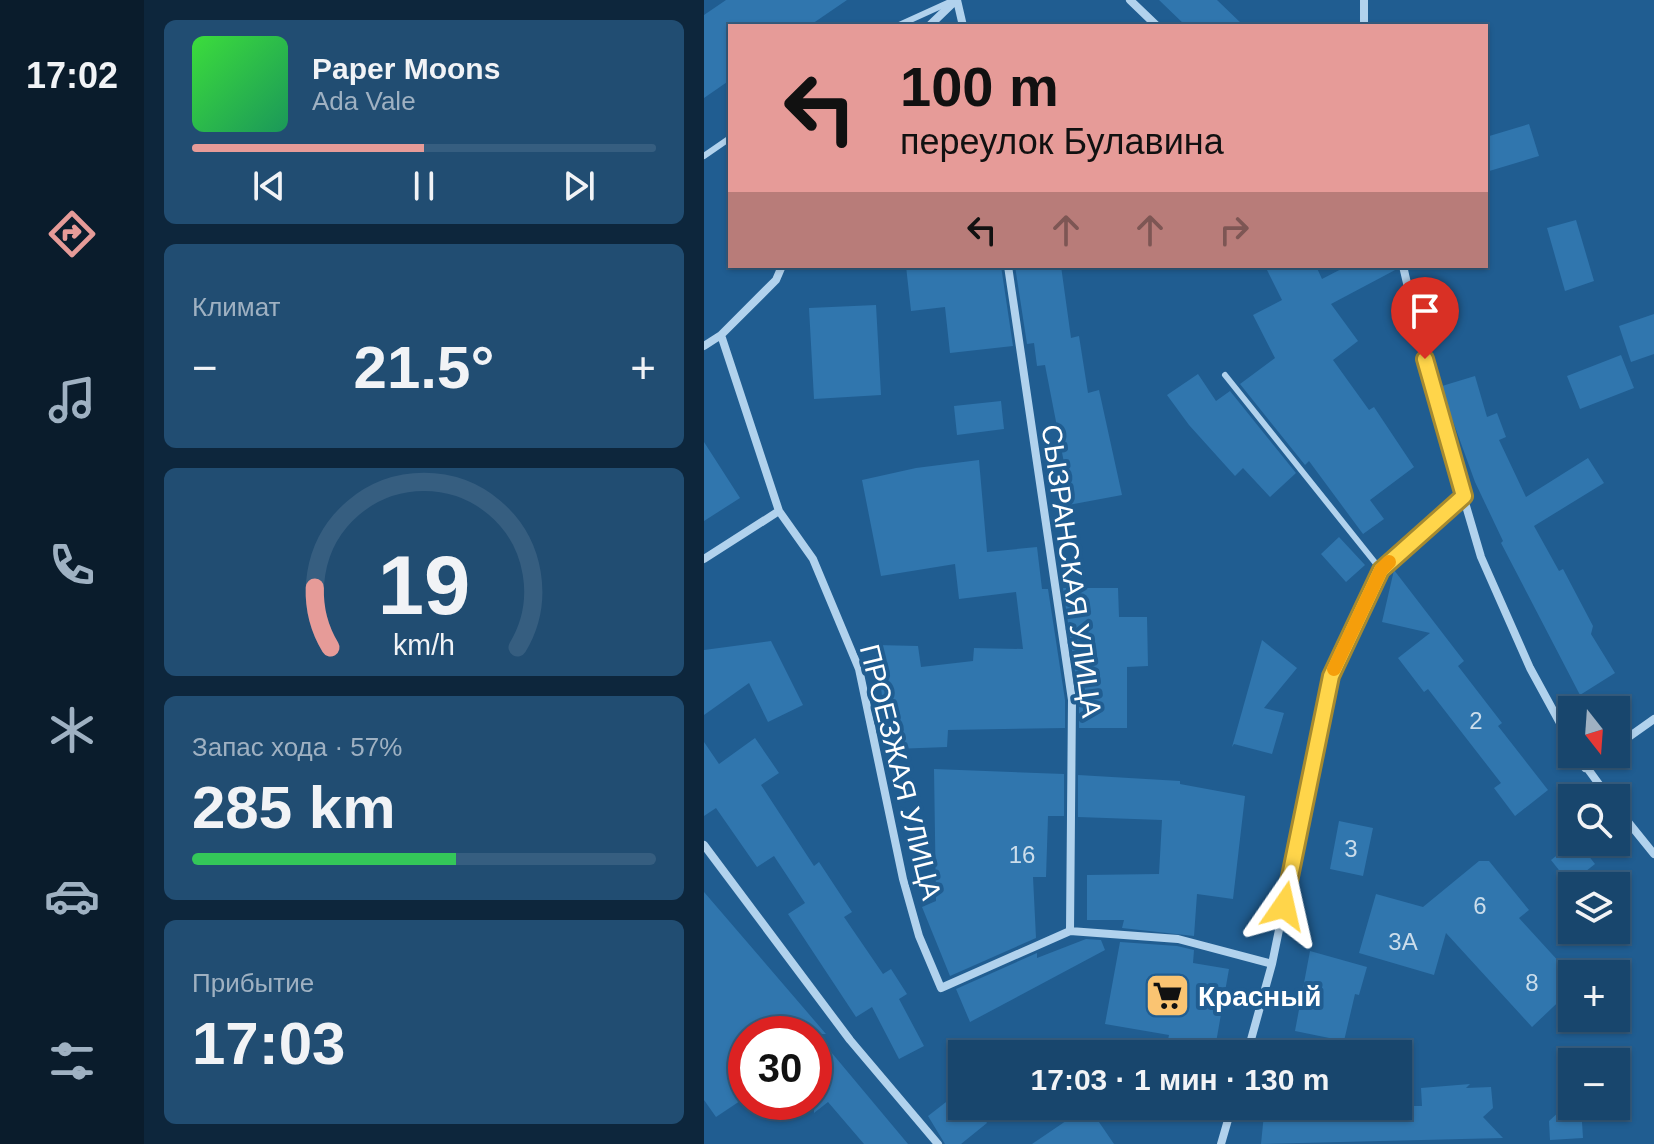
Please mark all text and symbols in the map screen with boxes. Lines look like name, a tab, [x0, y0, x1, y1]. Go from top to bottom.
text: Paper Moons	[312, 52, 500, 85]
text: 17:02	[26, 55, 118, 96]
text: 100 m	[900, 55, 1059, 118]
icon: left	[768, 56, 872, 160]
text: Ada Vale	[312, 86, 416, 116]
text: переулок Булавина	[900, 121, 1224, 162]
icon: previous	[247, 164, 291, 208]
icon: pause	[402, 164, 446, 208]
icon: next	[557, 164, 601, 208]
icon: directions	[44, 206, 100, 262]
icon: left	[960, 208, 1004, 252]
icon: ahead	[1044, 208, 1088, 252]
icon: ahead	[1128, 208, 1172, 252]
icon: right	[1212, 208, 1256, 252]
pin	[1391, 277, 1459, 359]
icon: arrive	[1403, 289, 1447, 333]
text: Климат	[192, 292, 281, 322]
text: 21.5°	[354, 334, 494, 401]
text: −	[192, 343, 218, 392]
text: +	[630, 343, 656, 392]
icon: music	[44, 372, 100, 428]
street label: СЫЗРАНСКАЯ УЛИЦА	[1036, 423, 1107, 720]
icon: phone	[44, 537, 100, 593]
text: 19	[378, 539, 470, 632]
text: km/h	[393, 629, 455, 661]
street label: ПРОЕЗЖАЯ УЛИЦА	[854, 641, 947, 903]
north arrow	[1558, 696, 1630, 768]
map controls	[1558, 696, 1630, 1120]
icon: climate	[44, 702, 100, 758]
house number: 2	[1469, 707, 1483, 734]
text: Запас хода · 57%	[192, 732, 402, 762]
text: 285 km	[192, 774, 396, 841]
button: search	[1558, 784, 1630, 856]
house number: 3	[1344, 835, 1358, 862]
house number: 16	[1009, 841, 1035, 868]
position arrow	[1242, 864, 1326, 948]
icon: car	[44, 868, 100, 924]
button: layers	[1558, 872, 1630, 944]
house number: 6	[1473, 892, 1487, 919]
house number: 3А	[1388, 928, 1418, 955]
button: +	[1558, 960, 1630, 1032]
text: Прибытие	[192, 968, 314, 998]
house number: 8	[1525, 969, 1539, 996]
supermarket icon: Красный	[1143, 972, 1191, 1020]
place label: Красный	[1198, 981, 1321, 1012]
text: 17:03	[192, 1010, 345, 1077]
speed limit sign: 30	[728, 1016, 832, 1120]
icon: filters	[44, 1033, 100, 1089]
button: −	[1558, 1048, 1630, 1120]
text: 17:03 · 1 мин · 130 m	[1031, 1063, 1329, 1096]

